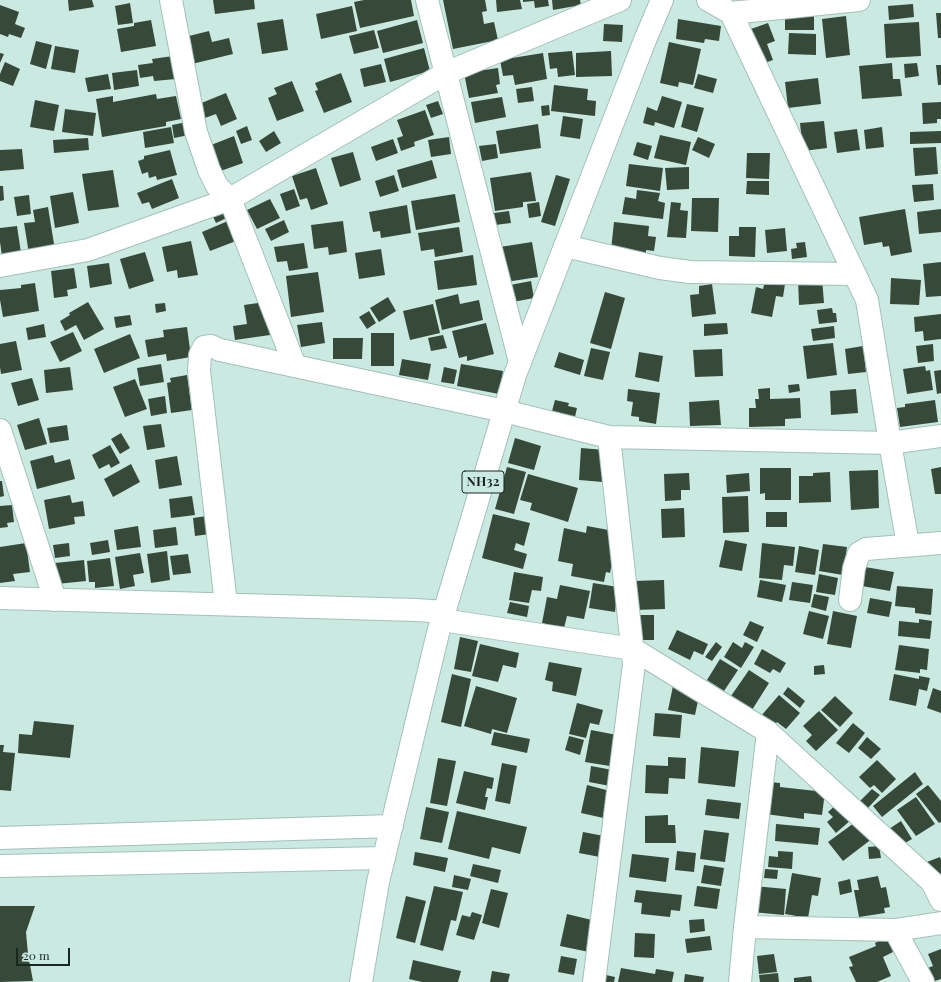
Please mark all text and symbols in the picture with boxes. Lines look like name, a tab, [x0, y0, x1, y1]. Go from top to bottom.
road number: NH32	[462, 471, 504, 493]
scale bar	[18, 940, 72, 966]
text: 20 m	[23, 947, 50, 963]

